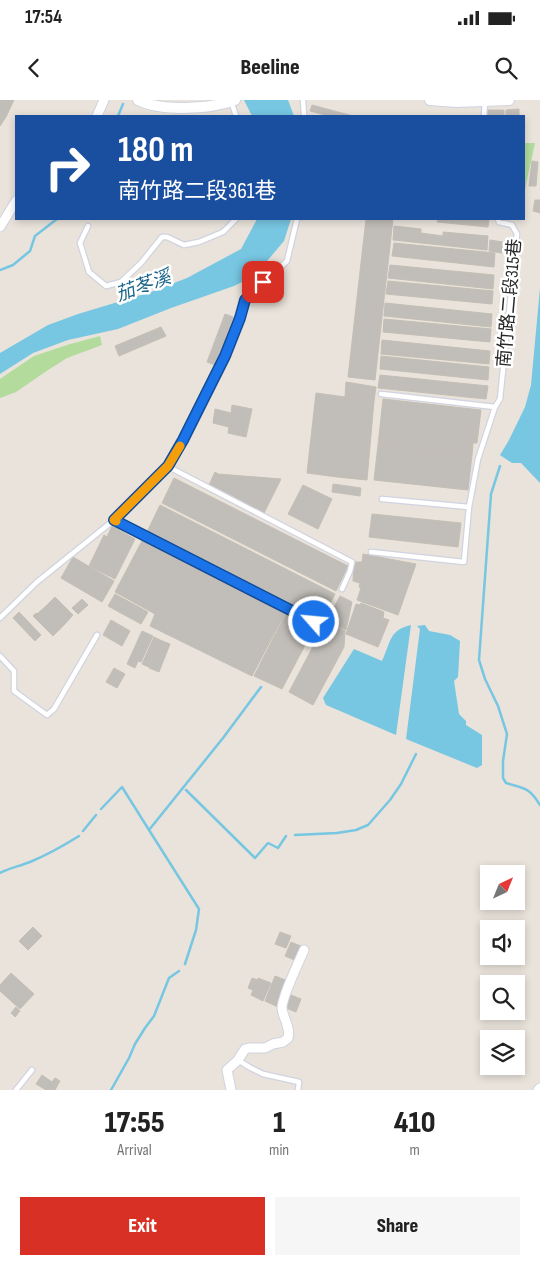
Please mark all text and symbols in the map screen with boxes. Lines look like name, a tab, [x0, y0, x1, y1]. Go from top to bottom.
text: 17:54	[25, 6, 62, 29]
icon: back	[20, 54, 48, 82]
text: Beeline	[240, 54, 300, 81]
icon: search	[492, 54, 520, 82]
text: 180 m	[118, 129, 194, 172]
icon: right	[35, 135, 100, 200]
text: 南竹路二段361巷	[118, 178, 277, 205]
street label: 南竹路二段315巷	[493, 238, 526, 368]
pin	[242, 261, 284, 303]
water label: 茄苳溪	[113, 265, 177, 307]
icon: arrive	[249, 268, 277, 296]
position arrow	[287, 595, 339, 647]
north arrow	[480, 865, 525, 910]
map controls	[480, 865, 525, 1075]
button: sound	[480, 920, 525, 965]
button: search	[480, 975, 525, 1020]
button: layers	[480, 1030, 525, 1075]
text: 17:55	[105, 1105, 165, 1141]
text: 1	[273, 1105, 285, 1141]
text: 410	[394, 1105, 435, 1141]
text: Arrival	[117, 1141, 152, 1160]
text: min	[269, 1141, 289, 1160]
text: m	[409, 1141, 420, 1160]
button: Exit	[20, 1197, 265, 1255]
button: Share	[275, 1197, 520, 1255]

